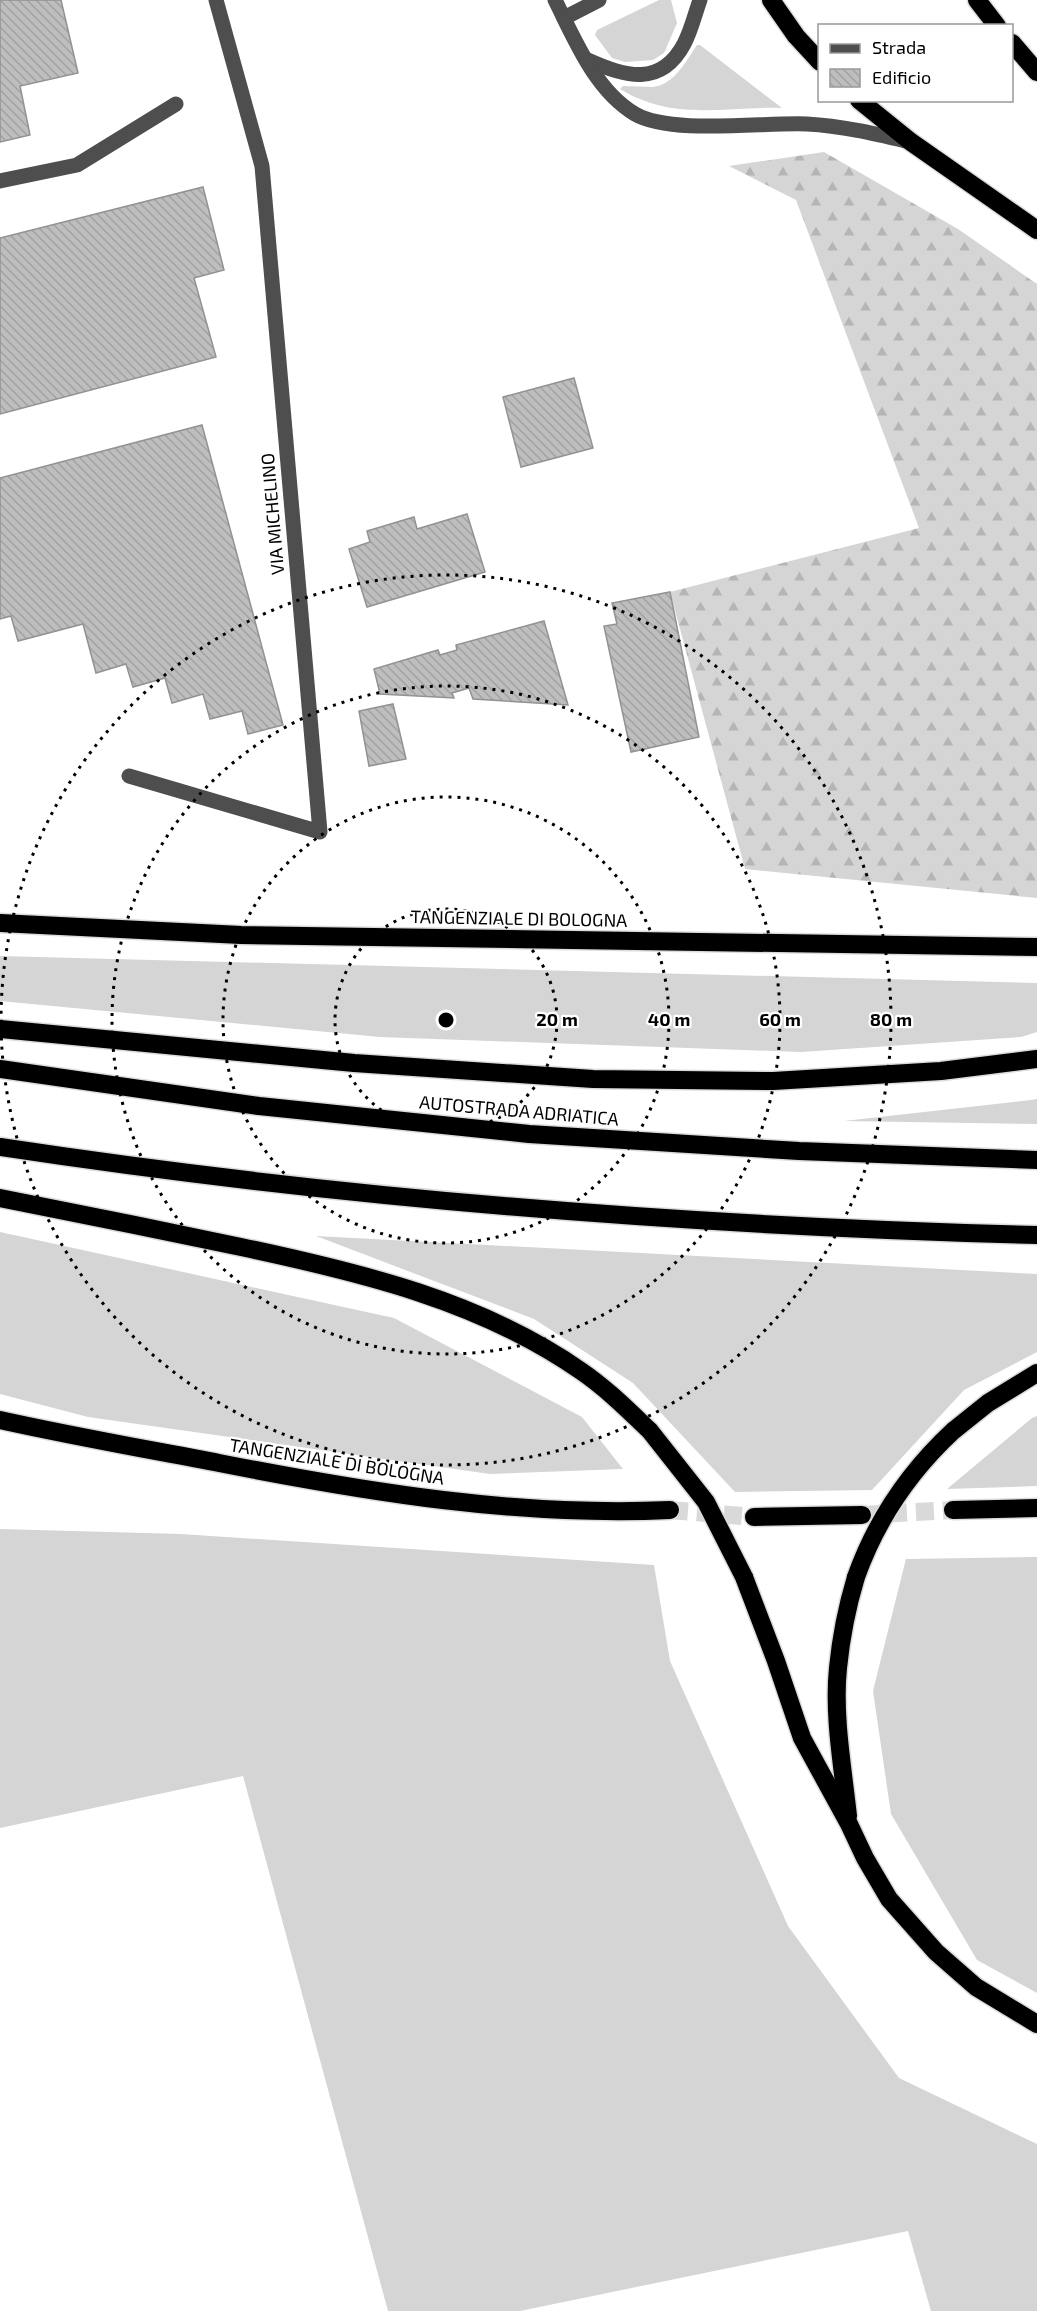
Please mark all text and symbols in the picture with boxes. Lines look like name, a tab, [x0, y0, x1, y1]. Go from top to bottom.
legend	[818, 24, 1013, 102]
text: Strada	[872, 36, 926, 58]
text: Edificio	[872, 66, 931, 88]
street label: VIA MICHELINO	[256, 452, 288, 576]
street label: TANGENZIALE DI BOLOGNA	[410, 905, 628, 931]
text: 20 m	[536, 1008, 578, 1030]
text: 40 m	[648, 1008, 690, 1030]
text: 60 m	[759, 1008, 801, 1030]
text: 80 m	[870, 1008, 912, 1030]
centre of rings	[436, 1010, 456, 1030]
street label: AUTOSTRADA ADRIATICA	[418, 1090, 620, 1130]
street label: TANGENZIALE DI BOLOGNA	[228, 1433, 447, 1489]

